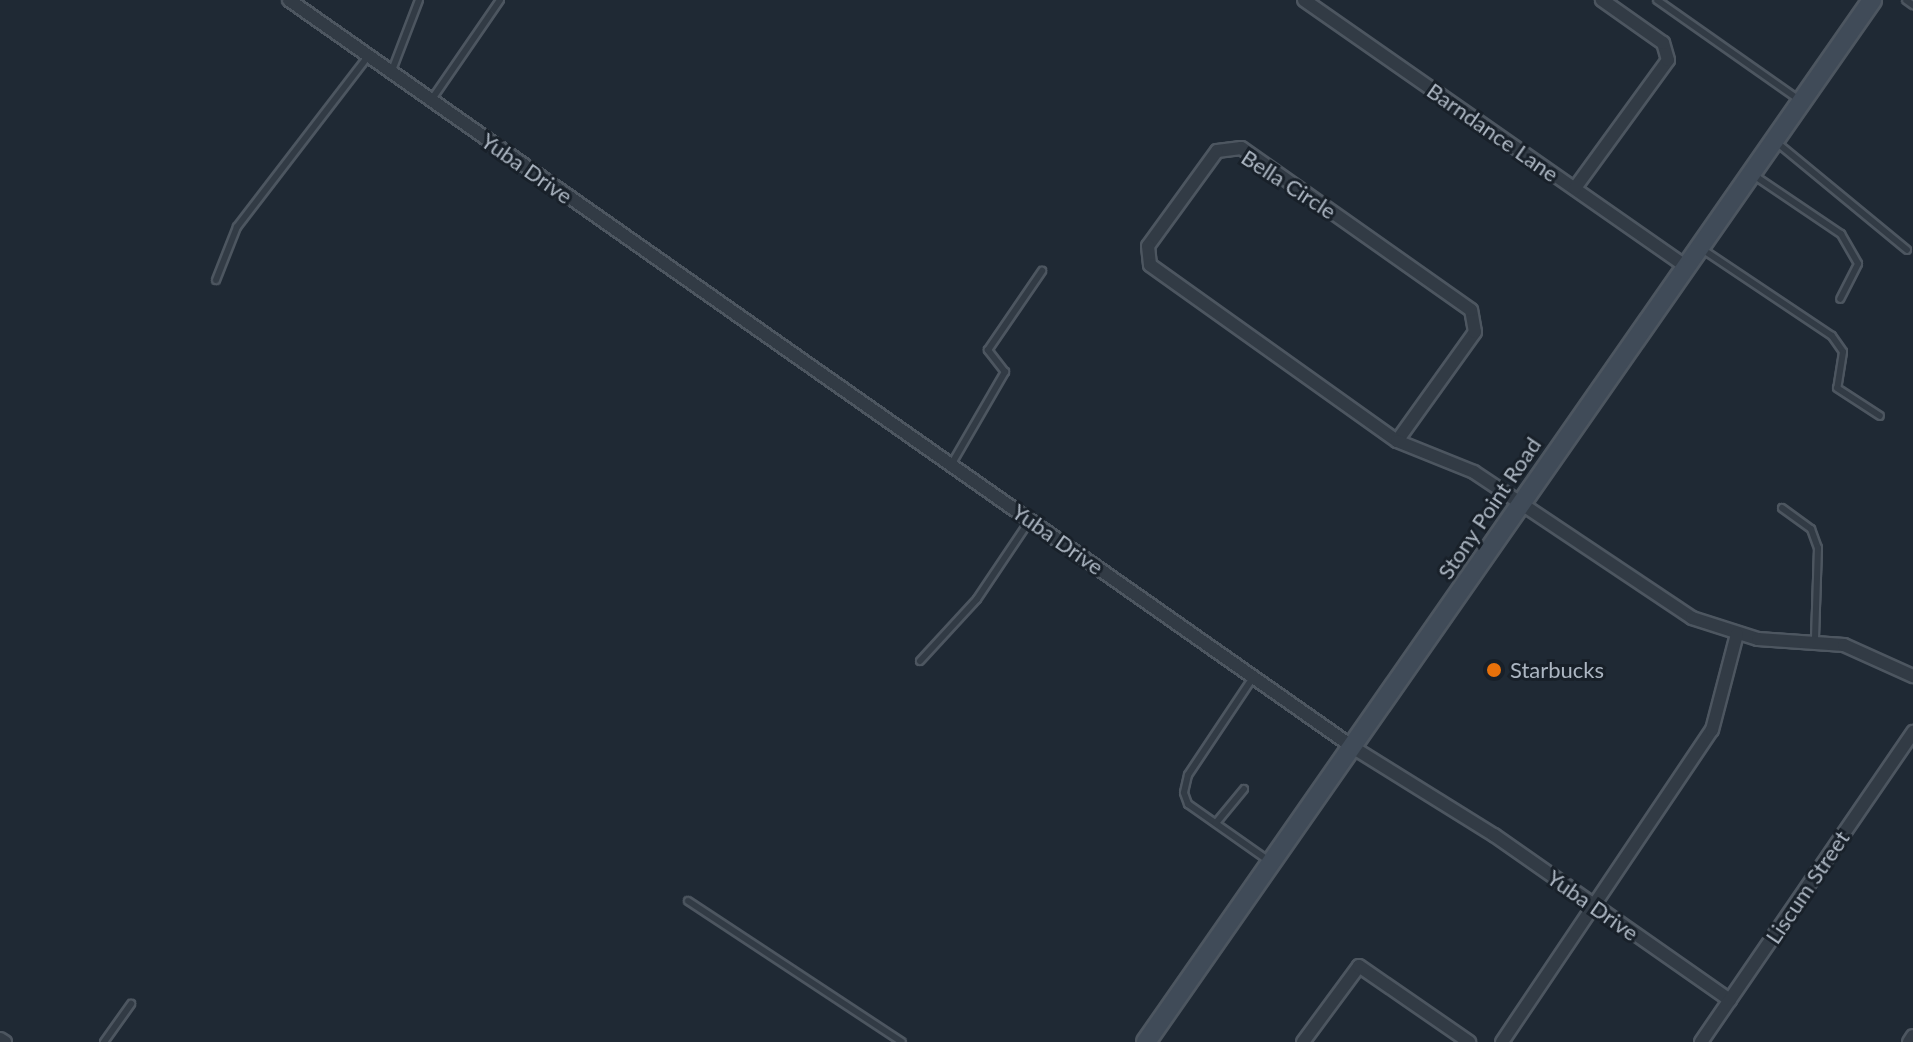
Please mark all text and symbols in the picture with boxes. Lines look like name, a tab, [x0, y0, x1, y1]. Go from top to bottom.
street label: Barndance Lane	[1422, 77, 1564, 187]
street label: Yuba Drive	[476, 127, 578, 209]
street label: Bella Circle	[1237, 144, 1341, 224]
street label: Stony Point Road	[1432, 432, 1546, 584]
street label: Yuba Drive	[1007, 498, 1109, 580]
place label: Starbucks	[1510, 657, 1604, 683]
marker: Starbucks	[1485, 661, 1503, 679]
street label: Liscum Street	[1760, 826, 1854, 948]
street label: Yuba Drive	[1542, 864, 1644, 946]

